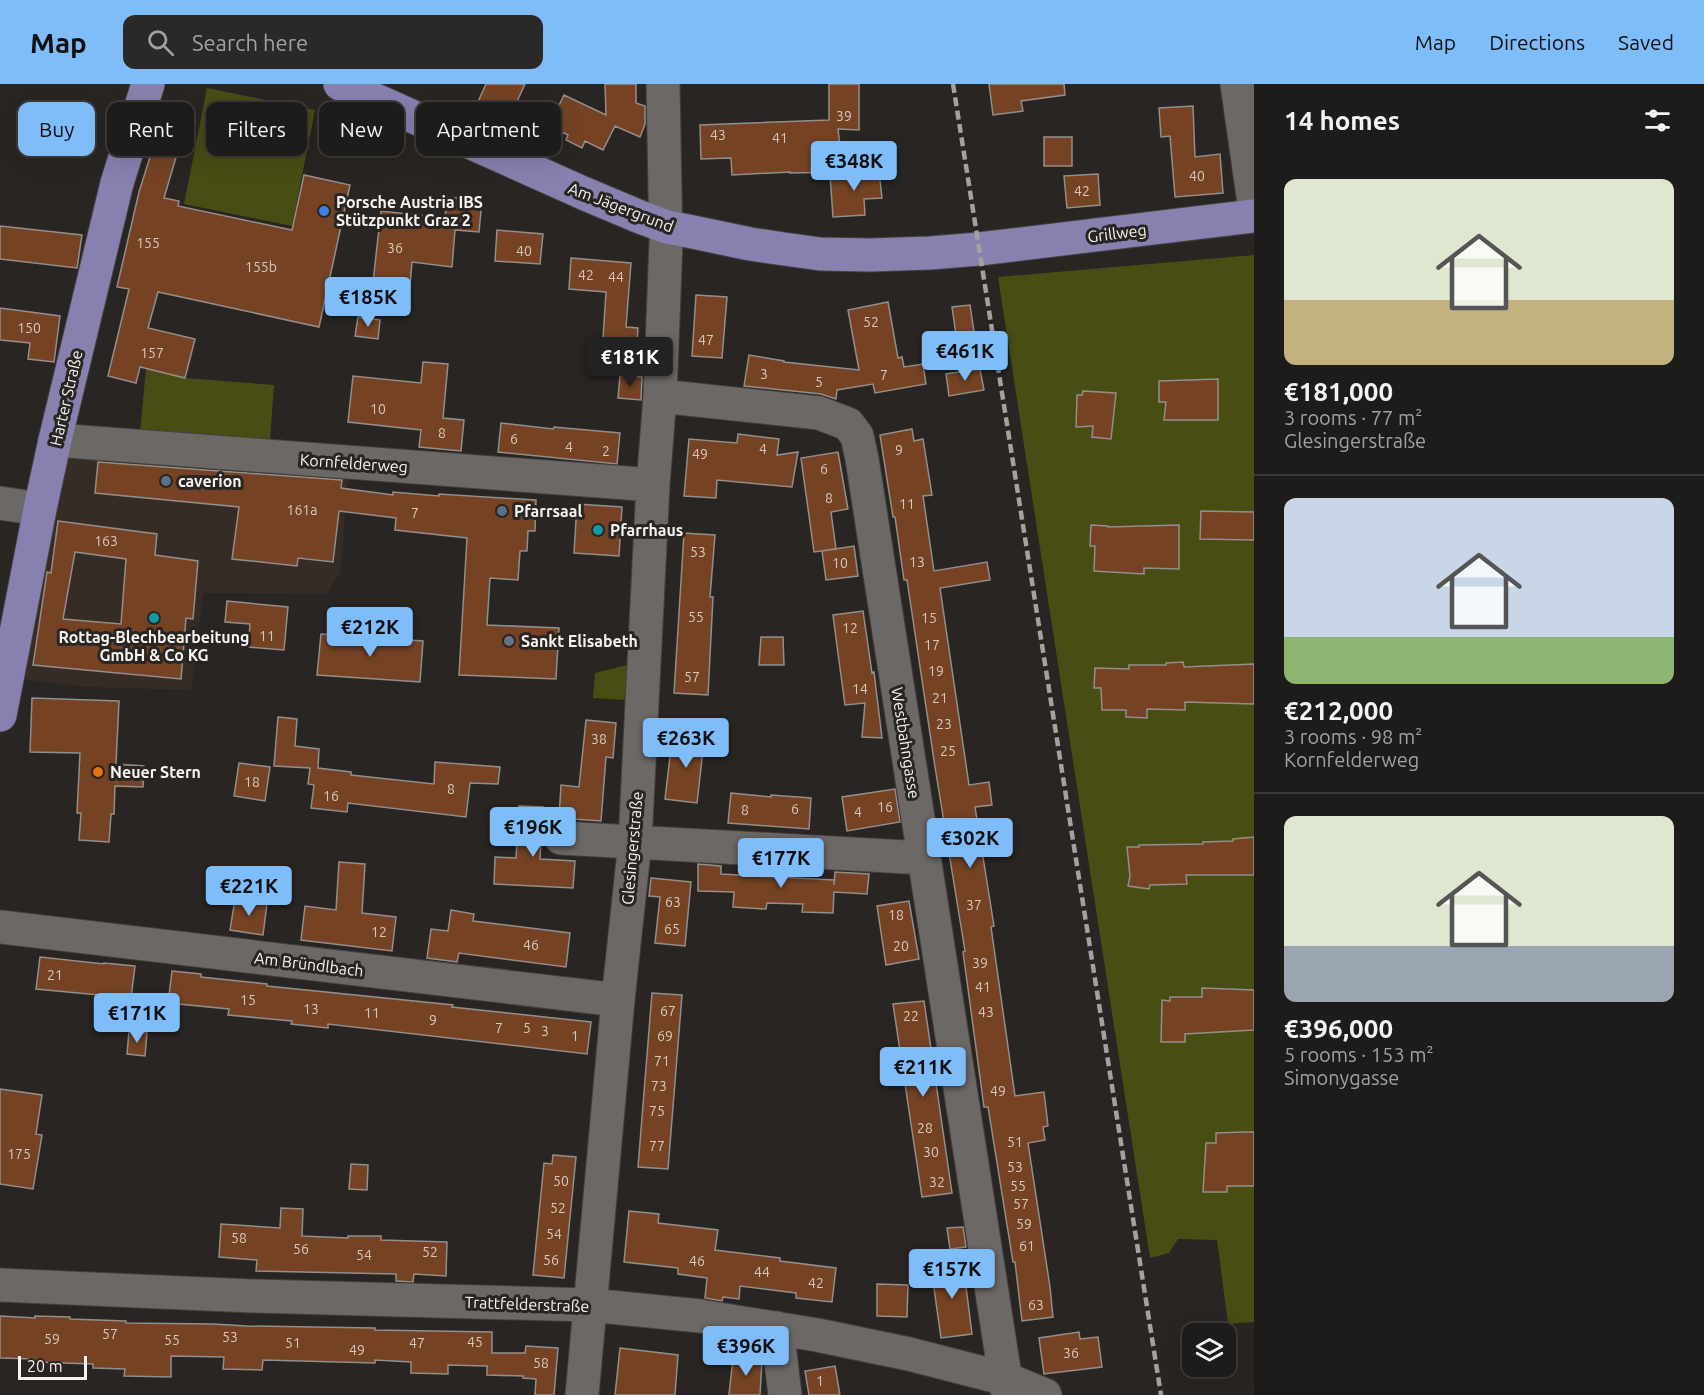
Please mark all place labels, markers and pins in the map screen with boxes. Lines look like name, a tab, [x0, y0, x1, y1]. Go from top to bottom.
pin: €348K	[812, 141, 896, 192]
place label: Porsche Austria IBS Stützpunkt Graz 2	[336, 193, 483, 229]
marker: Porsche Austria IBS Stützpunkt Graz 2	[317, 204, 331, 218]
pin: €185K	[326, 277, 410, 328]
pin: €461K	[923, 331, 1007, 382]
pin: €181K	[588, 337, 672, 388]
place label: caverion	[178, 472, 242, 490]
marker: caverion	[159, 474, 173, 488]
place label: Pfarrsaal	[514, 502, 582, 520]
marker: Pfarrsaal	[495, 504, 509, 518]
place label: Pfarrhaus	[610, 521, 683, 539]
marker: Pfarrhaus	[591, 523, 605, 537]
pin: €212K	[328, 607, 412, 658]
marker: Rottag-Blechbearbeitung GmbH & Co KG	[147, 611, 161, 625]
place label: Rottag-Blechbearbeitung GmbH & Co KG	[59, 628, 249, 664]
place label: Sankt Elisabeth	[521, 632, 638, 650]
marker: Sankt Elisabeth	[502, 634, 516, 648]
pin: €263K	[644, 718, 728, 769]
place label: Neuer Stern	[110, 763, 201, 781]
marker: Neuer Stern	[91, 765, 105, 779]
pin: €196K	[491, 807, 575, 858]
pin: €302K	[928, 818, 1012, 869]
pin: €177K	[739, 838, 823, 889]
pin: €221K	[207, 866, 291, 917]
pin: €171K	[95, 993, 179, 1044]
pin: €211K	[881, 1047, 965, 1098]
pin: €157K	[910, 1249, 994, 1300]
pin: €396K	[704, 1326, 788, 1377]

